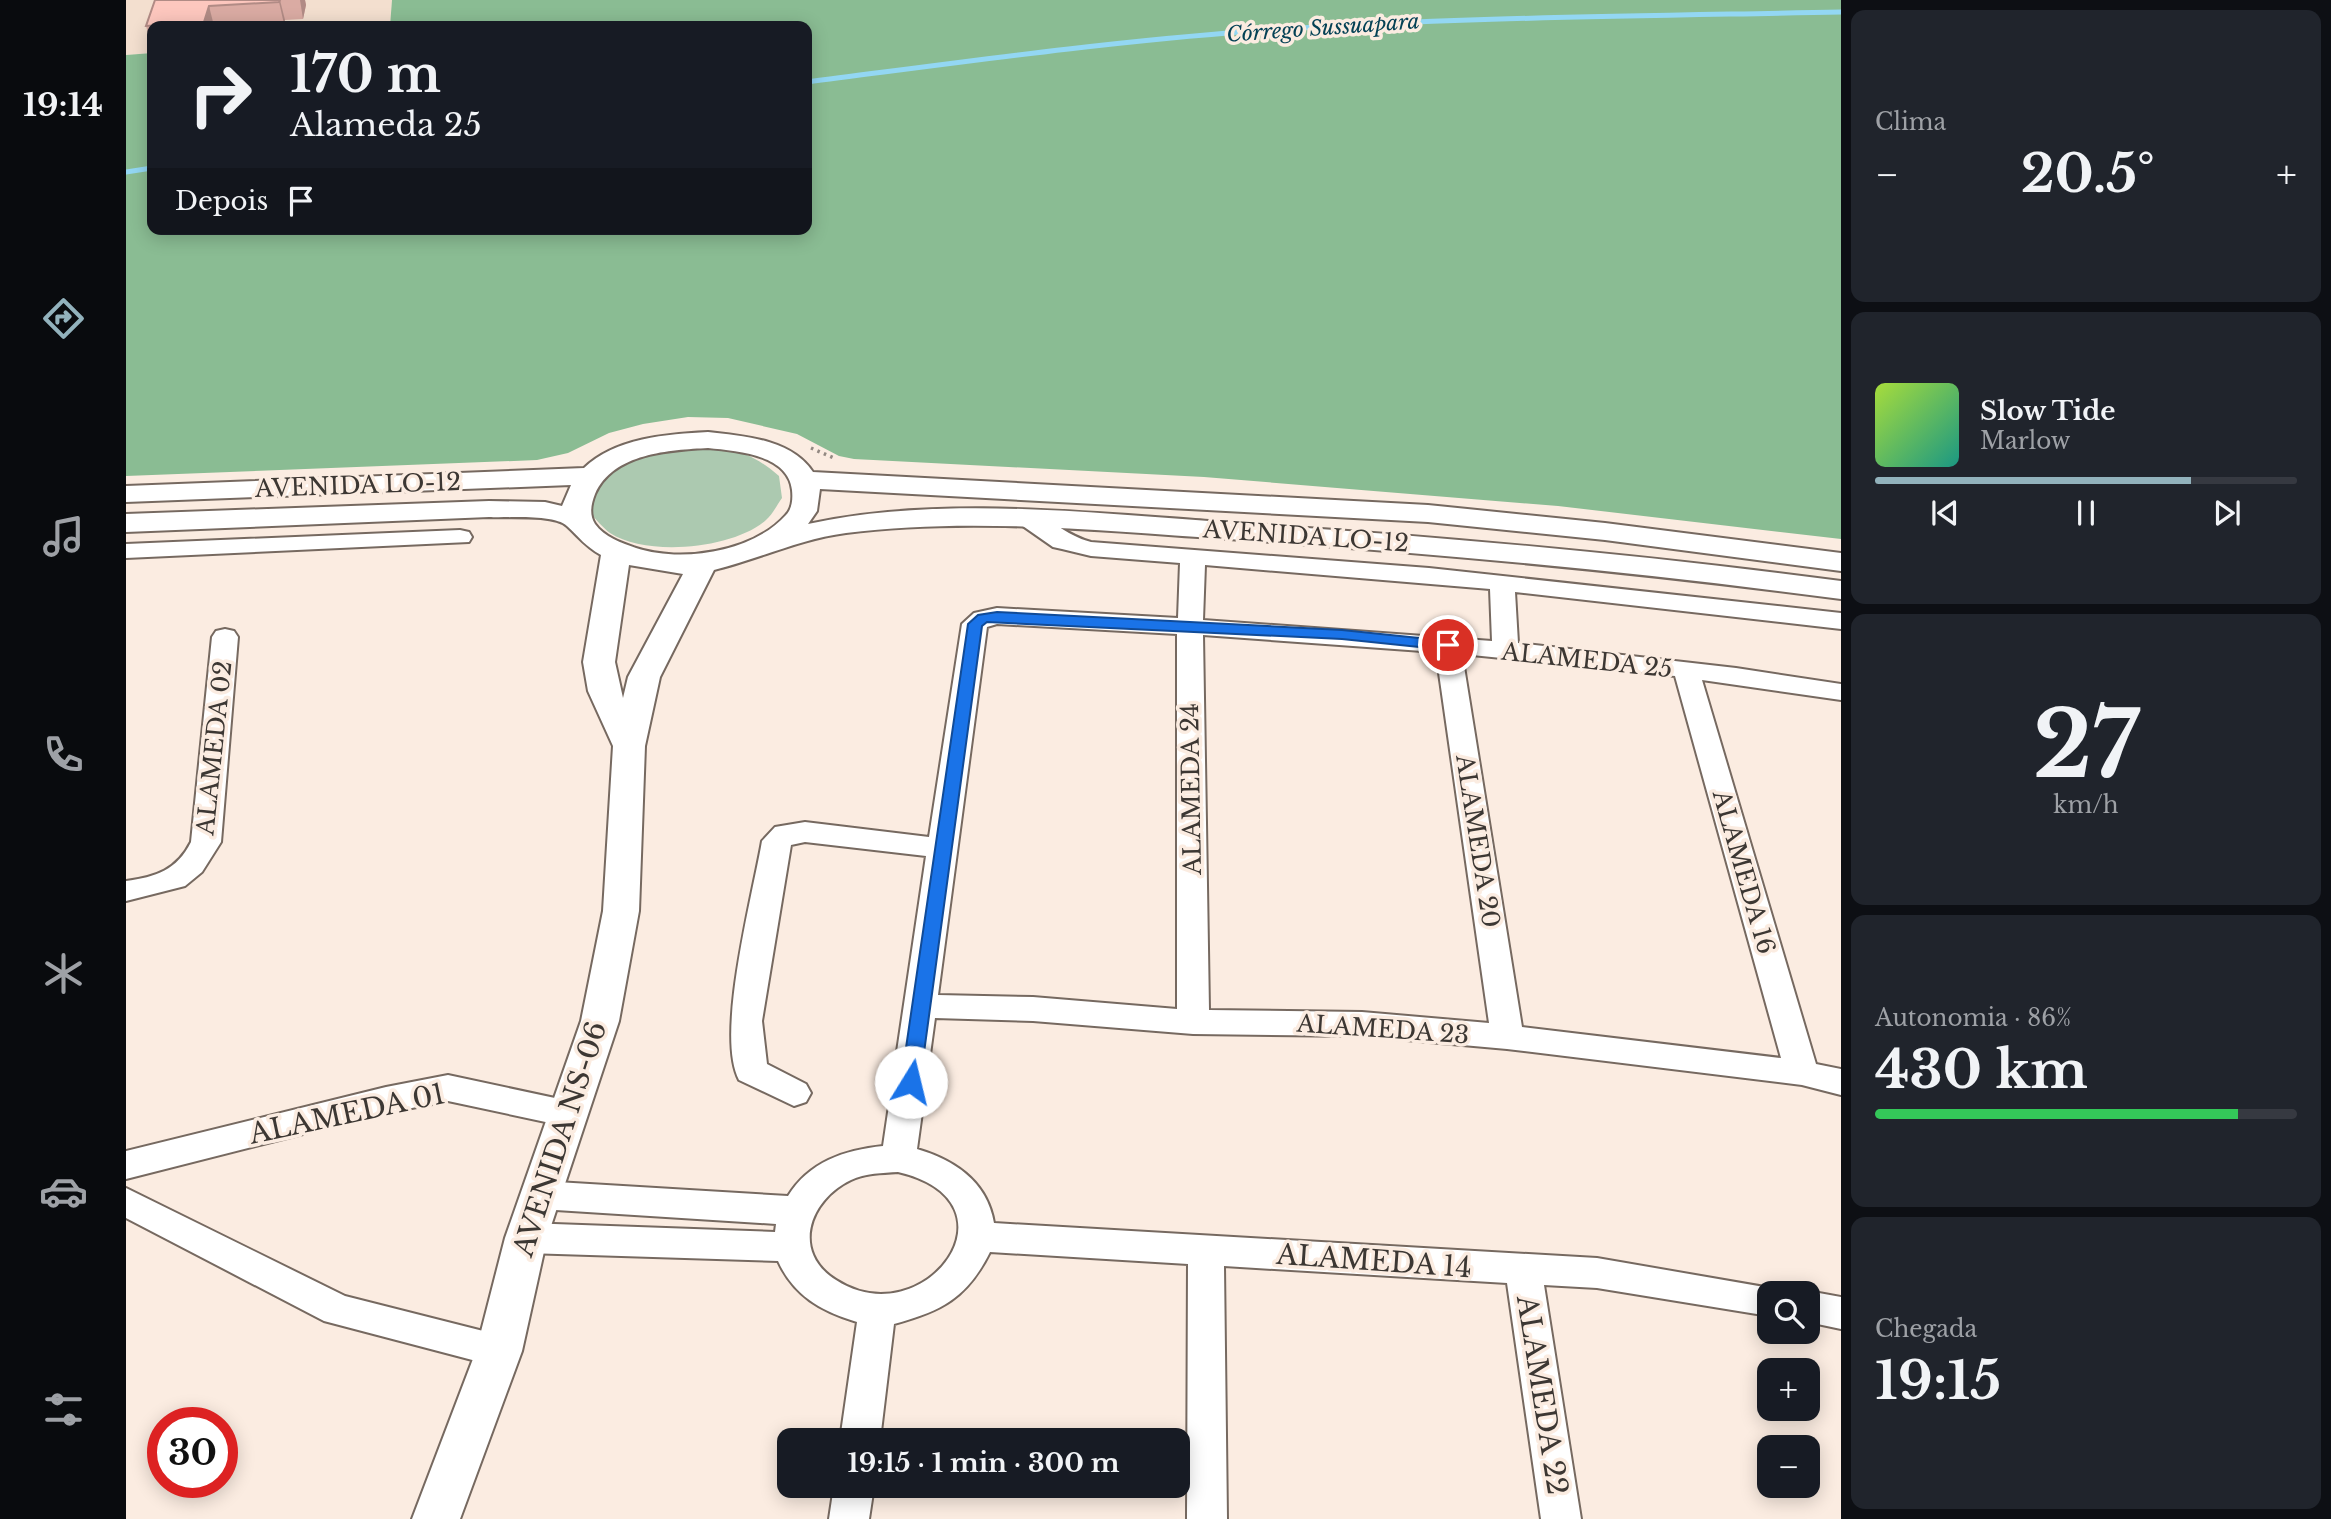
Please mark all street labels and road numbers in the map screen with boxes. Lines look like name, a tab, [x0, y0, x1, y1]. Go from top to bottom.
street label: AVENIDA LO-12	[253, 467, 462, 503]
street label: AVENIDA LO-12	[1201, 514, 1410, 558]
street label: ALAMEDA 25	[1499, 637, 1674, 683]
street label: ALAMEDA 02	[190, 659, 238, 838]
street label: ALAMEDA 24	[1175, 703, 1207, 876]
street label: ALAMEDA 20	[1450, 751, 1506, 930]
street label: ALAMEDA 16	[1706, 786, 1781, 957]
street label: ALAMEDA 23	[1295, 1008, 1470, 1049]
street label: AVENIDA NS-06	[505, 1017, 615, 1262]
street label: ALAMEDA 01	[245, 1076, 448, 1152]
street label: ALAMEDA 14	[1274, 1237, 1473, 1285]
street label: ALAMEDA 22	[1509, 1292, 1575, 1497]

